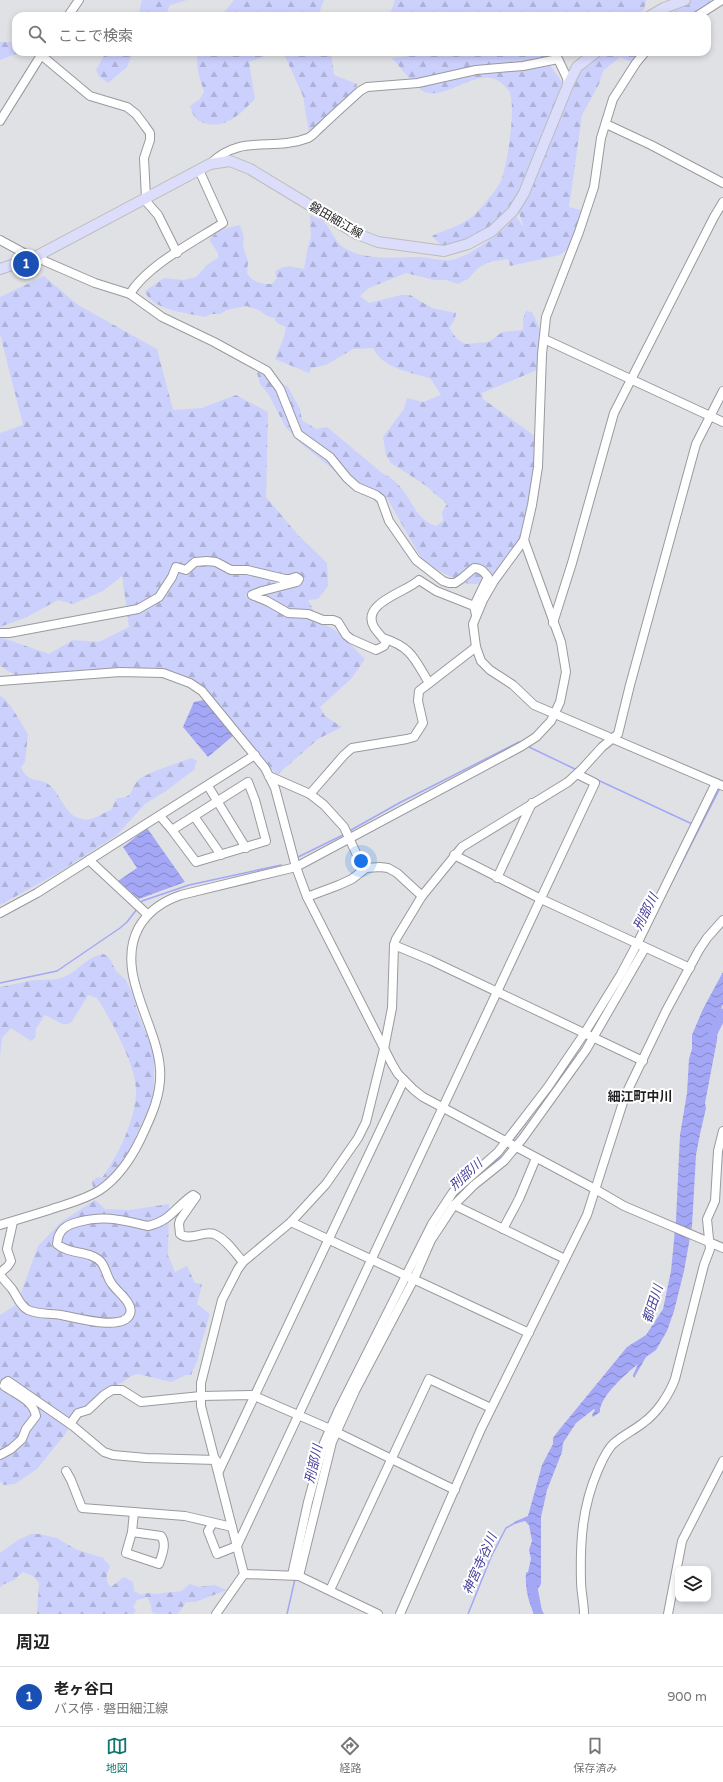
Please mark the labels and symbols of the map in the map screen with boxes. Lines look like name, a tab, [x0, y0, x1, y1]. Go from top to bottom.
street label: 磐田細江線	[307, 199, 365, 241]
pin: 1	[13, 249, 39, 279]
your location	[351, 851, 371, 871]
water label: 刑部川	[630, 889, 663, 933]
district label: 細江町中川	[607, 1089, 673, 1105]
water label: 刑部川	[446, 1155, 487, 1194]
water label: 都田川	[639, 1281, 667, 1325]
water label: 刑部川	[302, 1441, 327, 1485]
water label: 神宮寺谷川	[459, 1529, 501, 1597]

